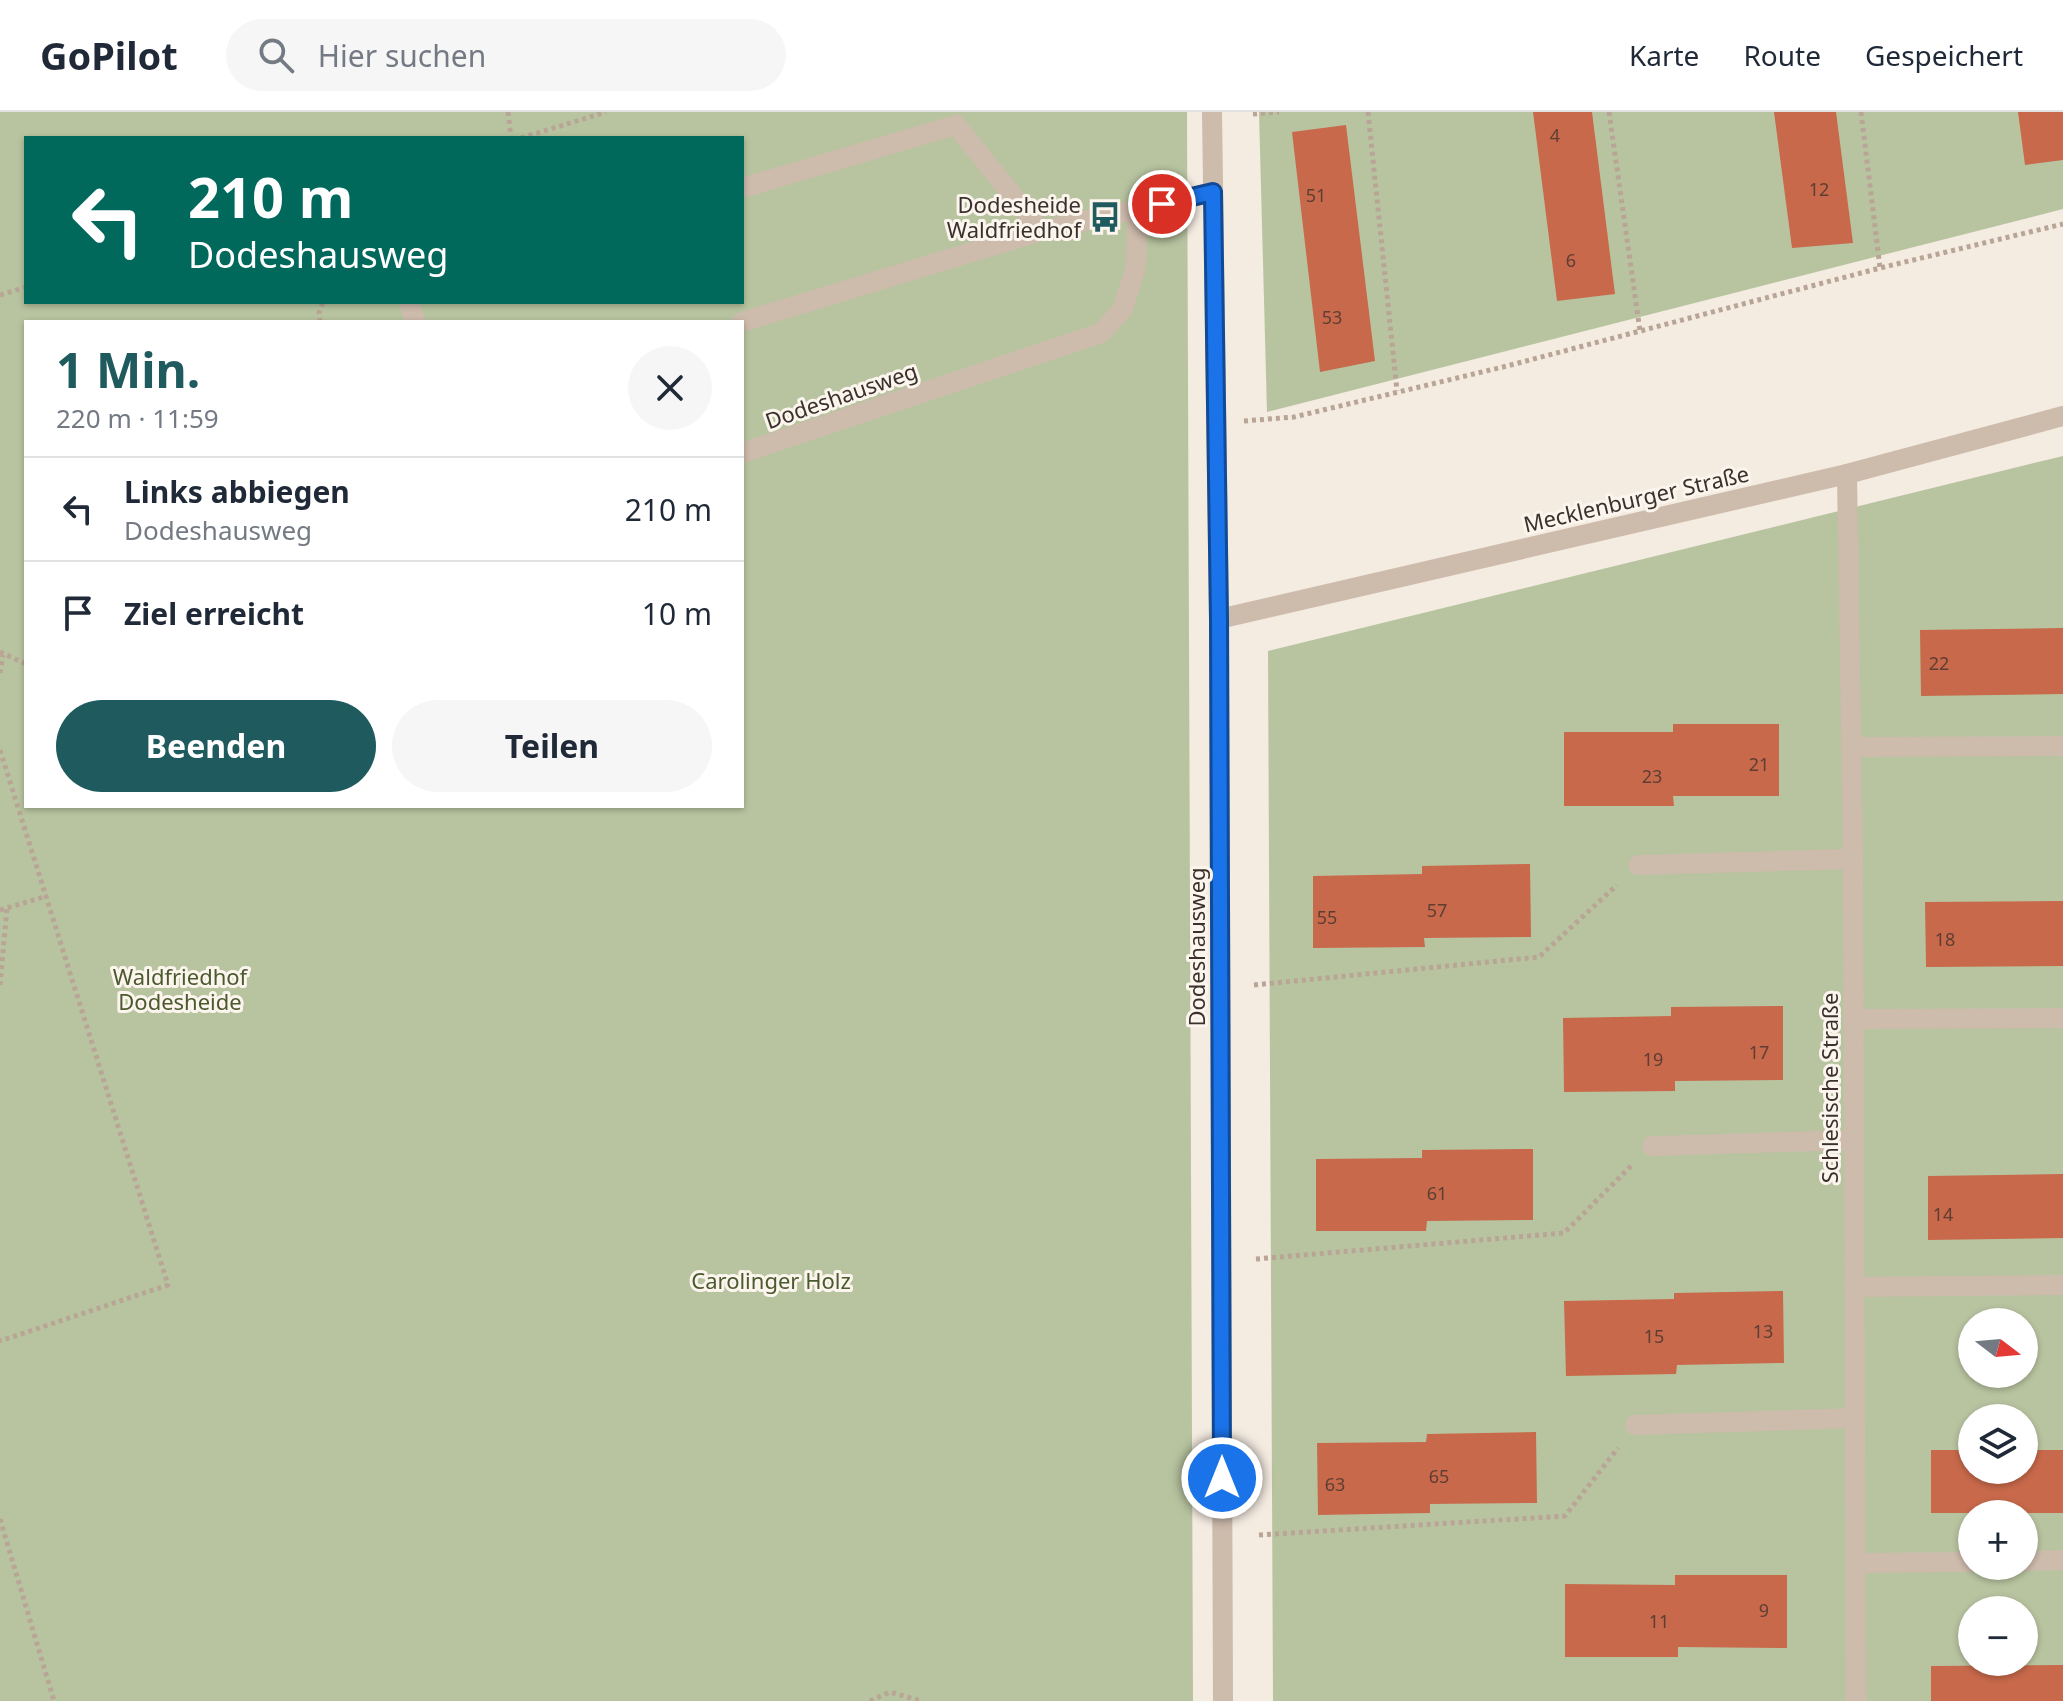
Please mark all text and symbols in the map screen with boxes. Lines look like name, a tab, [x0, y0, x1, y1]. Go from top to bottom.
search box	[226, 19, 786, 91]
text: GoPilot	[40, 29, 178, 81]
icon: search	[254, 33, 298, 77]
text: Hier suchen	[318, 35, 486, 76]
text: Karte	[1629, 36, 1699, 74]
text: Route	[1743, 36, 1821, 74]
text: Gespeichert	[1865, 36, 2023, 74]
house number: 4	[1550, 123, 1560, 147]
text: 210 m	[188, 158, 353, 234]
icon: left	[56, 168, 160, 272]
pin	[1128, 170, 1196, 238]
house number: 12	[1809, 177, 1829, 201]
icon: arrive	[1140, 182, 1184, 226]
house number: 51	[1306, 183, 1326, 207]
place label: Dodesheide Waldfriedhof	[947, 189, 1082, 244]
bus stop icon: Dodesheide Waldfriedhof	[1088, 200, 1122, 234]
text: Dodeshausweg	[188, 230, 448, 279]
house number: 6	[1566, 248, 1576, 272]
house number: 53	[1322, 305, 1342, 329]
text: 1 Min.	[56, 337, 200, 402]
button: close	[628, 346, 712, 430]
street label: Dodeshausweg	[761, 355, 921, 435]
text: 220 m · 11:59	[56, 400, 219, 436]
street label: Mecklenburger Straße	[1520, 457, 1752, 539]
text: Links abbiegen	[124, 471, 350, 512]
icon: left	[56, 487, 100, 531]
text: 210 m	[625, 489, 712, 530]
text: Dodeshausweg	[124, 512, 312, 548]
icon: arrive	[56, 591, 100, 635]
text: Ziel erreicht	[124, 593, 304, 634]
text: 10 m	[642, 593, 712, 634]
house number: 22	[1929, 651, 1949, 675]
button: Beenden	[56, 700, 376, 792]
button: Teilen	[392, 700, 712, 792]
house number: 21	[1749, 752, 1769, 776]
house number: 23	[1642, 764, 1662, 788]
street label: Dodeshausweg	[1181, 867, 1211, 1027]
house number: 57	[1427, 898, 1447, 922]
house number: 55	[1317, 905, 1337, 929]
house number: 18	[1935, 927, 1955, 951]
park label: Waldfriedhof Dodesheide	[113, 961, 249, 1016]
street label: Schlesische Straße	[1814, 993, 1844, 1183]
house number: 17	[1749, 1040, 1769, 1064]
house number: 19	[1643, 1047, 1663, 1071]
house number: 61	[1427, 1181, 1447, 1205]
house number: 14	[1933, 1202, 1953, 1226]
park label: Carolinger Holz	[691, 1265, 851, 1295]
north arrow	[1958, 1308, 2038, 1388]
map controls	[1958, 1308, 2038, 1676]
house number: 13	[1753, 1319, 1773, 1343]
house number: 15	[1644, 1324, 1664, 1348]
button: layers	[1958, 1404, 2038, 1484]
position arrow	[1180, 1436, 1264, 1520]
house number: 65	[1429, 1464, 1449, 1488]
house number: 63	[1325, 1472, 1345, 1496]
button: +	[1958, 1500, 2038, 1580]
button: −	[1958, 1596, 2038, 1676]
house number: 9	[1759, 1598, 1769, 1622]
house number: 11	[1649, 1609, 1669, 1633]

